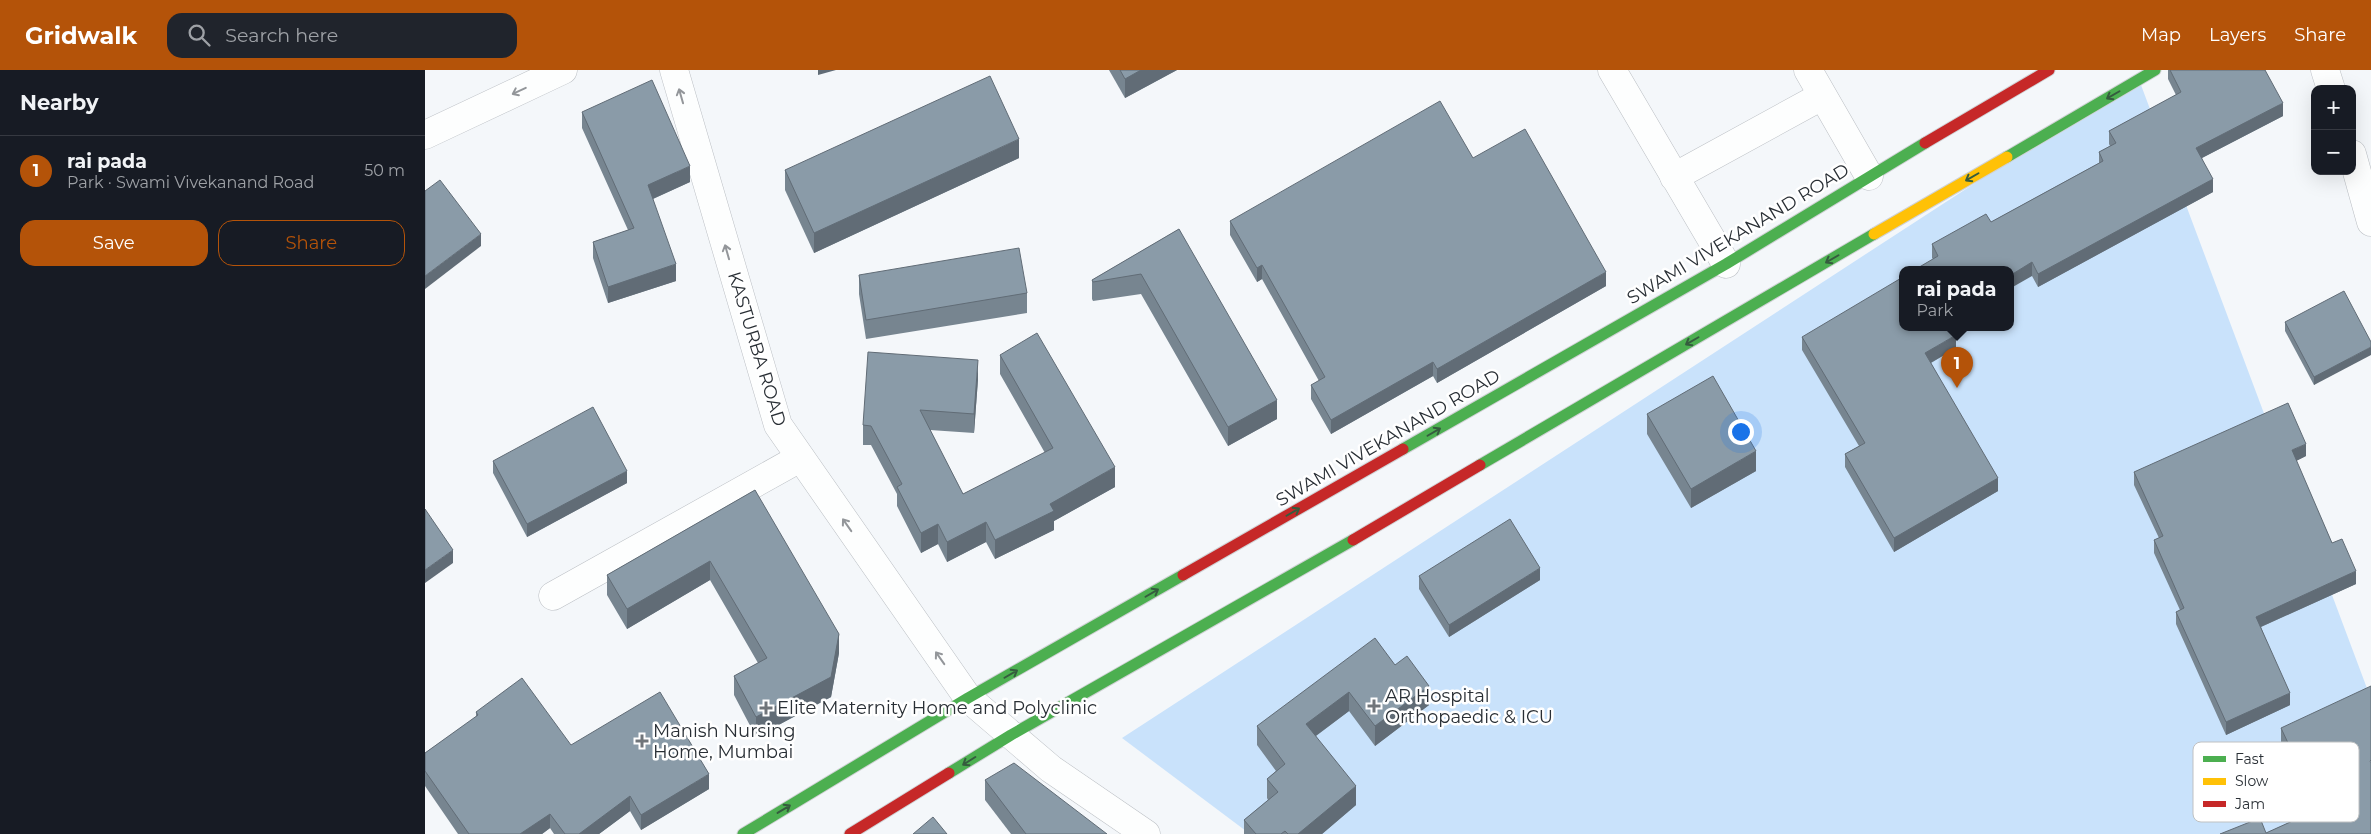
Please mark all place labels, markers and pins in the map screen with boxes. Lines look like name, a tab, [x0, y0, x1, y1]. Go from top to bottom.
pin: 1	[1941, 347, 1973, 388]
place label: AR Hospital Orthopaedic & ICU	[1385, 685, 1553, 728]
place label: Elite Maternity Home and Polyclinic	[777, 697, 1097, 719]
marker: AR Hospital Orthopaedic & ICU	[1367, 699, 1381, 713]
marker: Elite Maternity Home and Polyclinic	[759, 701, 773, 715]
place label: Manish Nursing Home, Mumbai	[653, 720, 796, 763]
marker: Manish Nursing Home, Mumbai	[635, 734, 649, 748]

